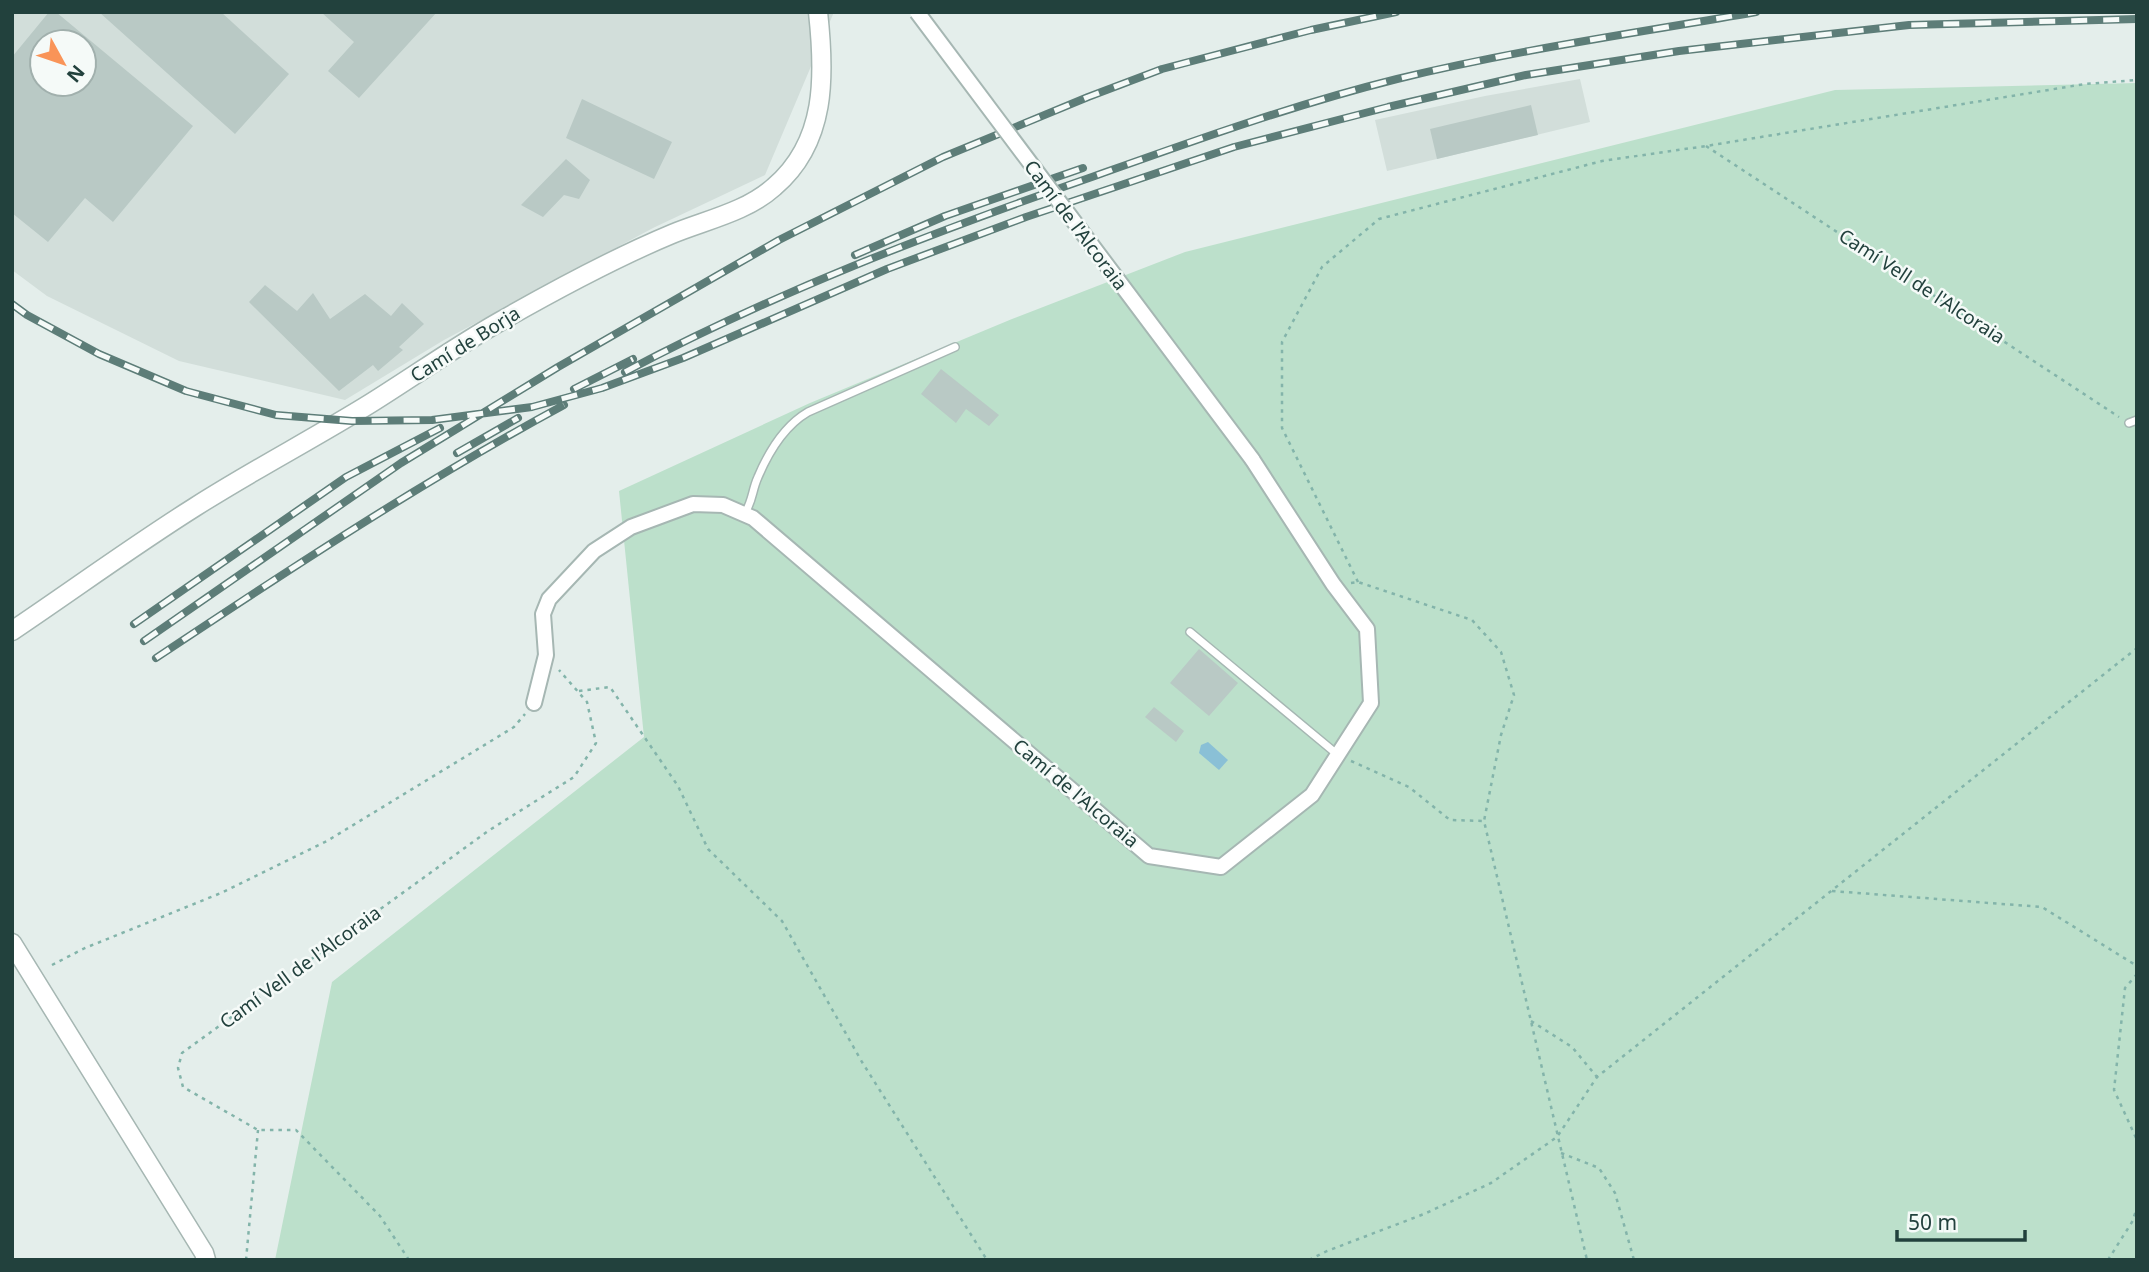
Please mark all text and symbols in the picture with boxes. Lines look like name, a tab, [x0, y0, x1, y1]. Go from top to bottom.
north arrow	[28, 28, 98, 98]
text: N	[61, 60, 91, 88]
street label: Camí de l'Alcoraia	[1018, 155, 1134, 295]
street label: Camí Vell de l'Alcoraia	[1834, 222, 2010, 350]
street label: Camí de Borja	[405, 300, 525, 388]
street label: Camí de l'Alcoraia	[1008, 733, 1144, 853]
street label: Camí Vell de l'Alcoraia	[214, 900, 386, 1034]
scale bar	[1897, 1198, 2025, 1242]
text: 50 m	[1908, 1208, 1957, 1236]

